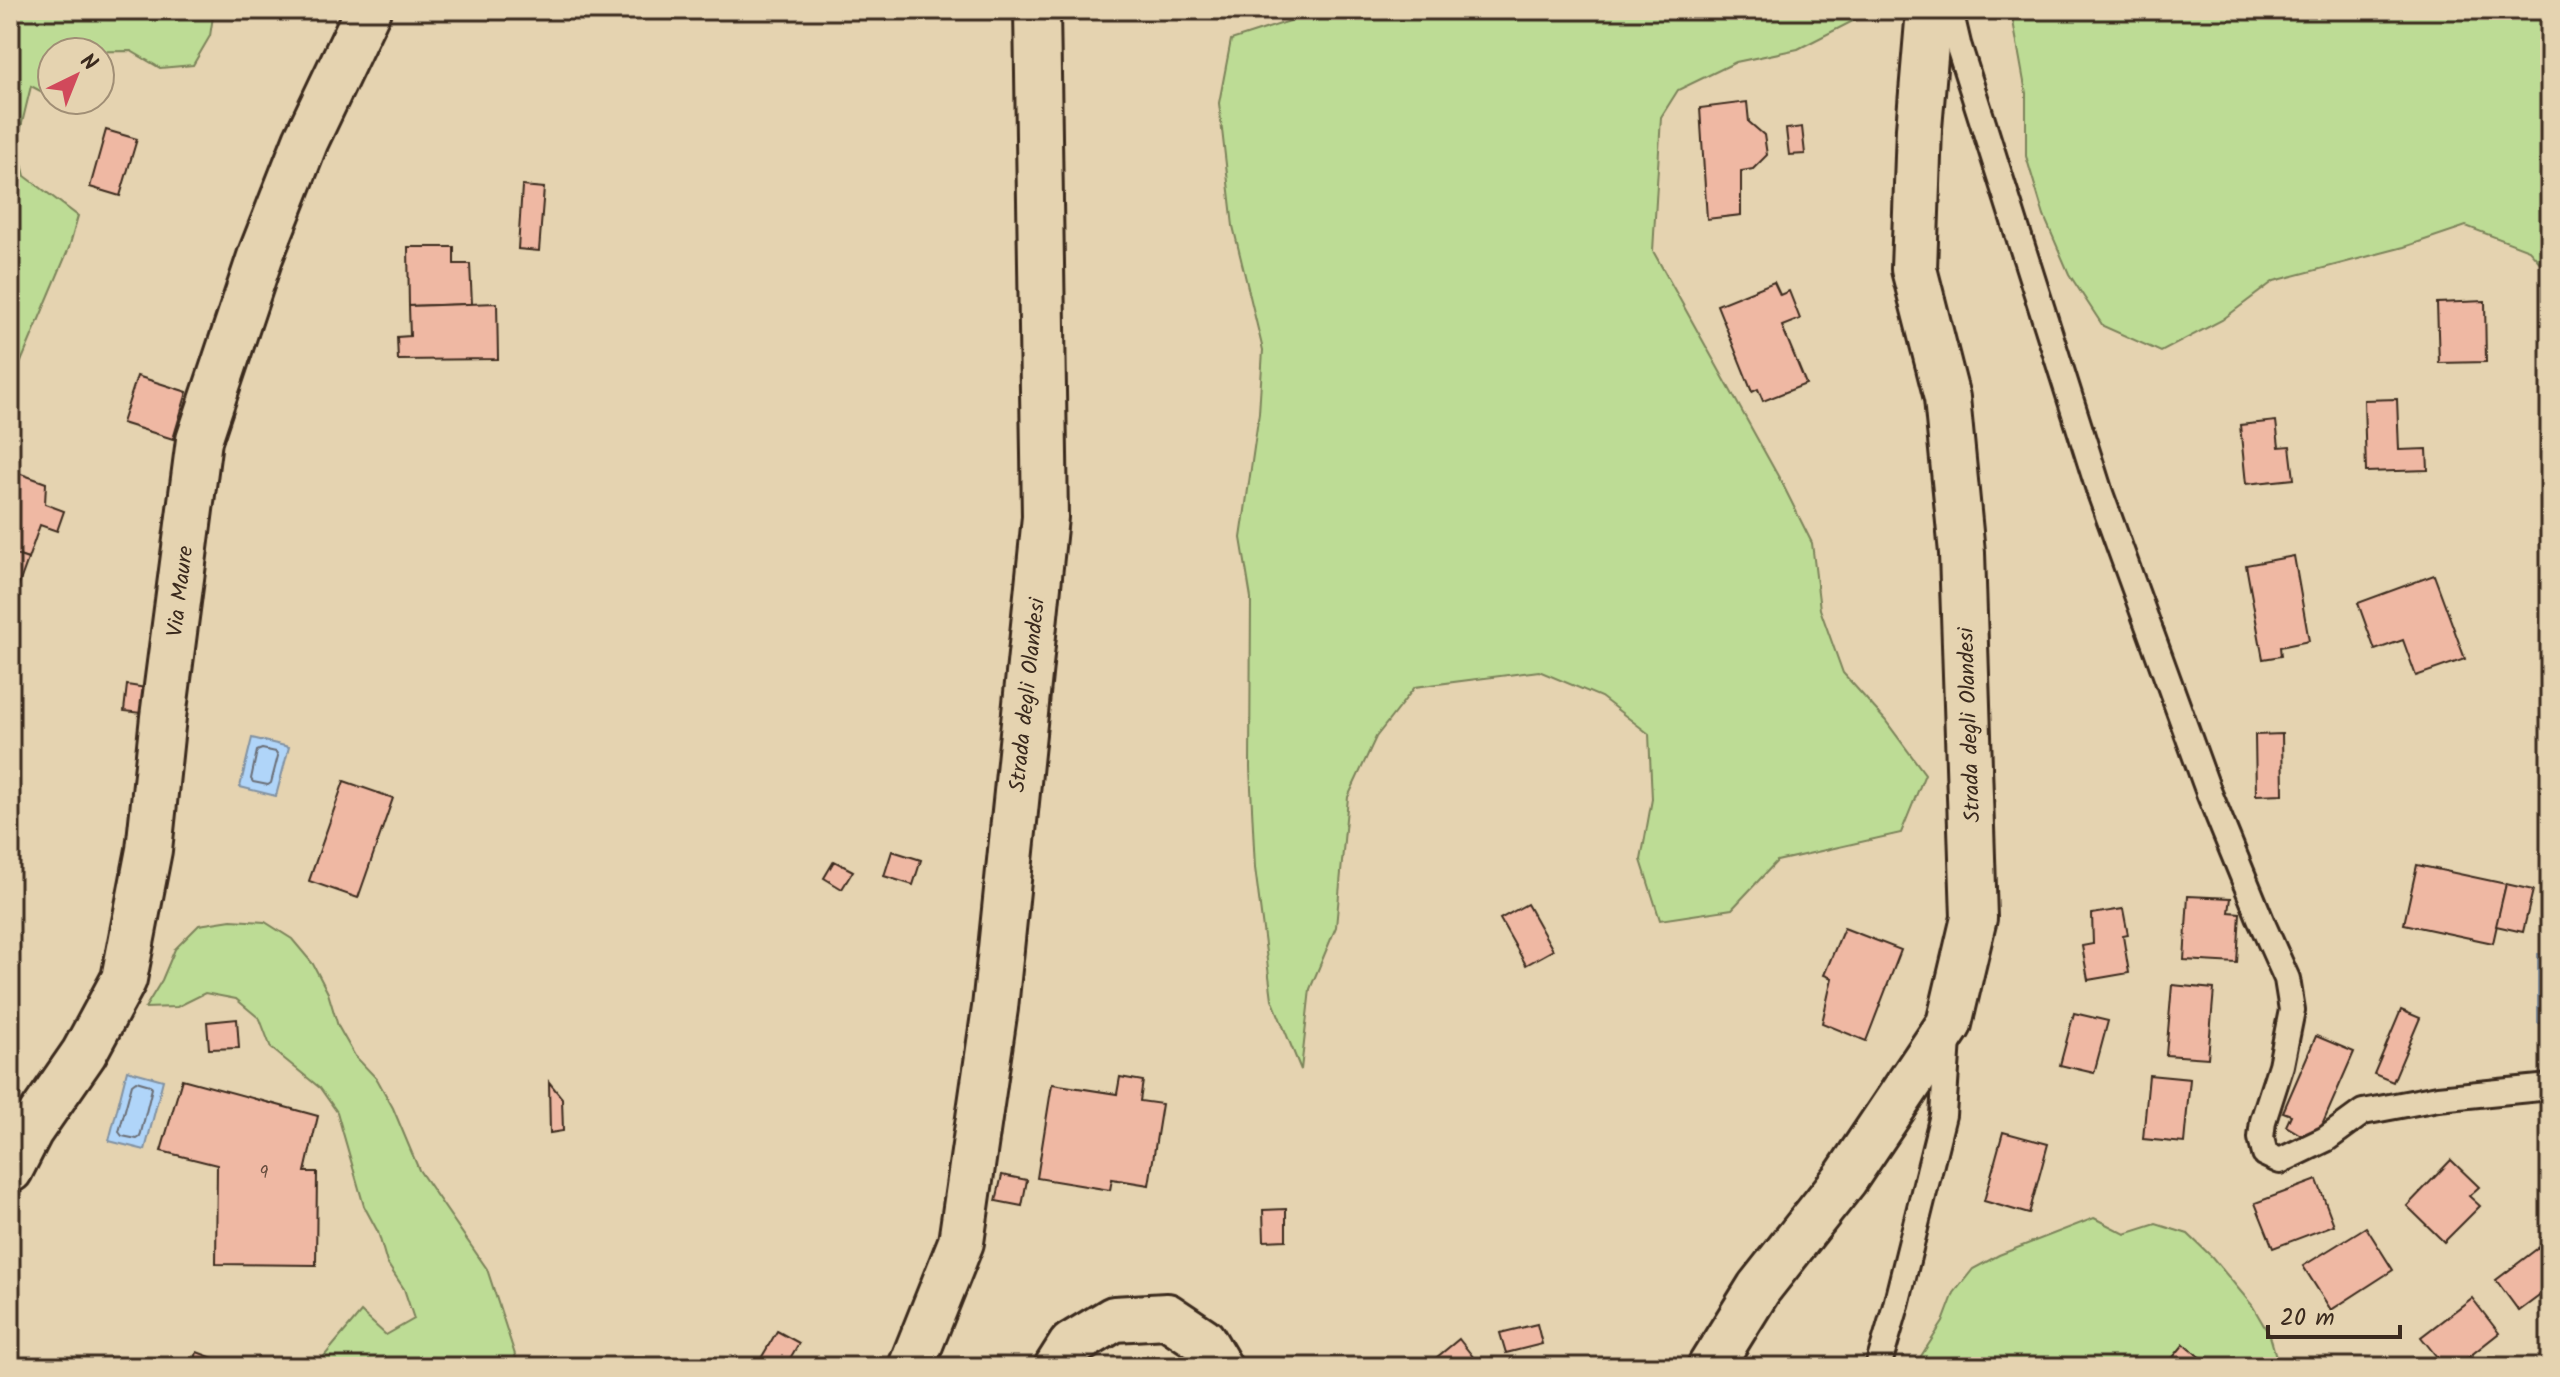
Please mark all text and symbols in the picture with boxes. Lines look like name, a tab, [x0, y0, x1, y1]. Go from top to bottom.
north arrow	[36, 36, 116, 116]
text: N	[71, 46, 105, 81]
street label: Via Maure	[159, 544, 204, 639]
street label: Strada degli Olandesi	[1001, 596, 1056, 794]
street label: Strada degli Olandesi	[1950, 626, 1991, 823]
house number: 9	[260, 1159, 269, 1188]
scale bar	[2268, 1289, 2400, 1339]
text: 20 m	[2280, 1299, 2335, 1338]

